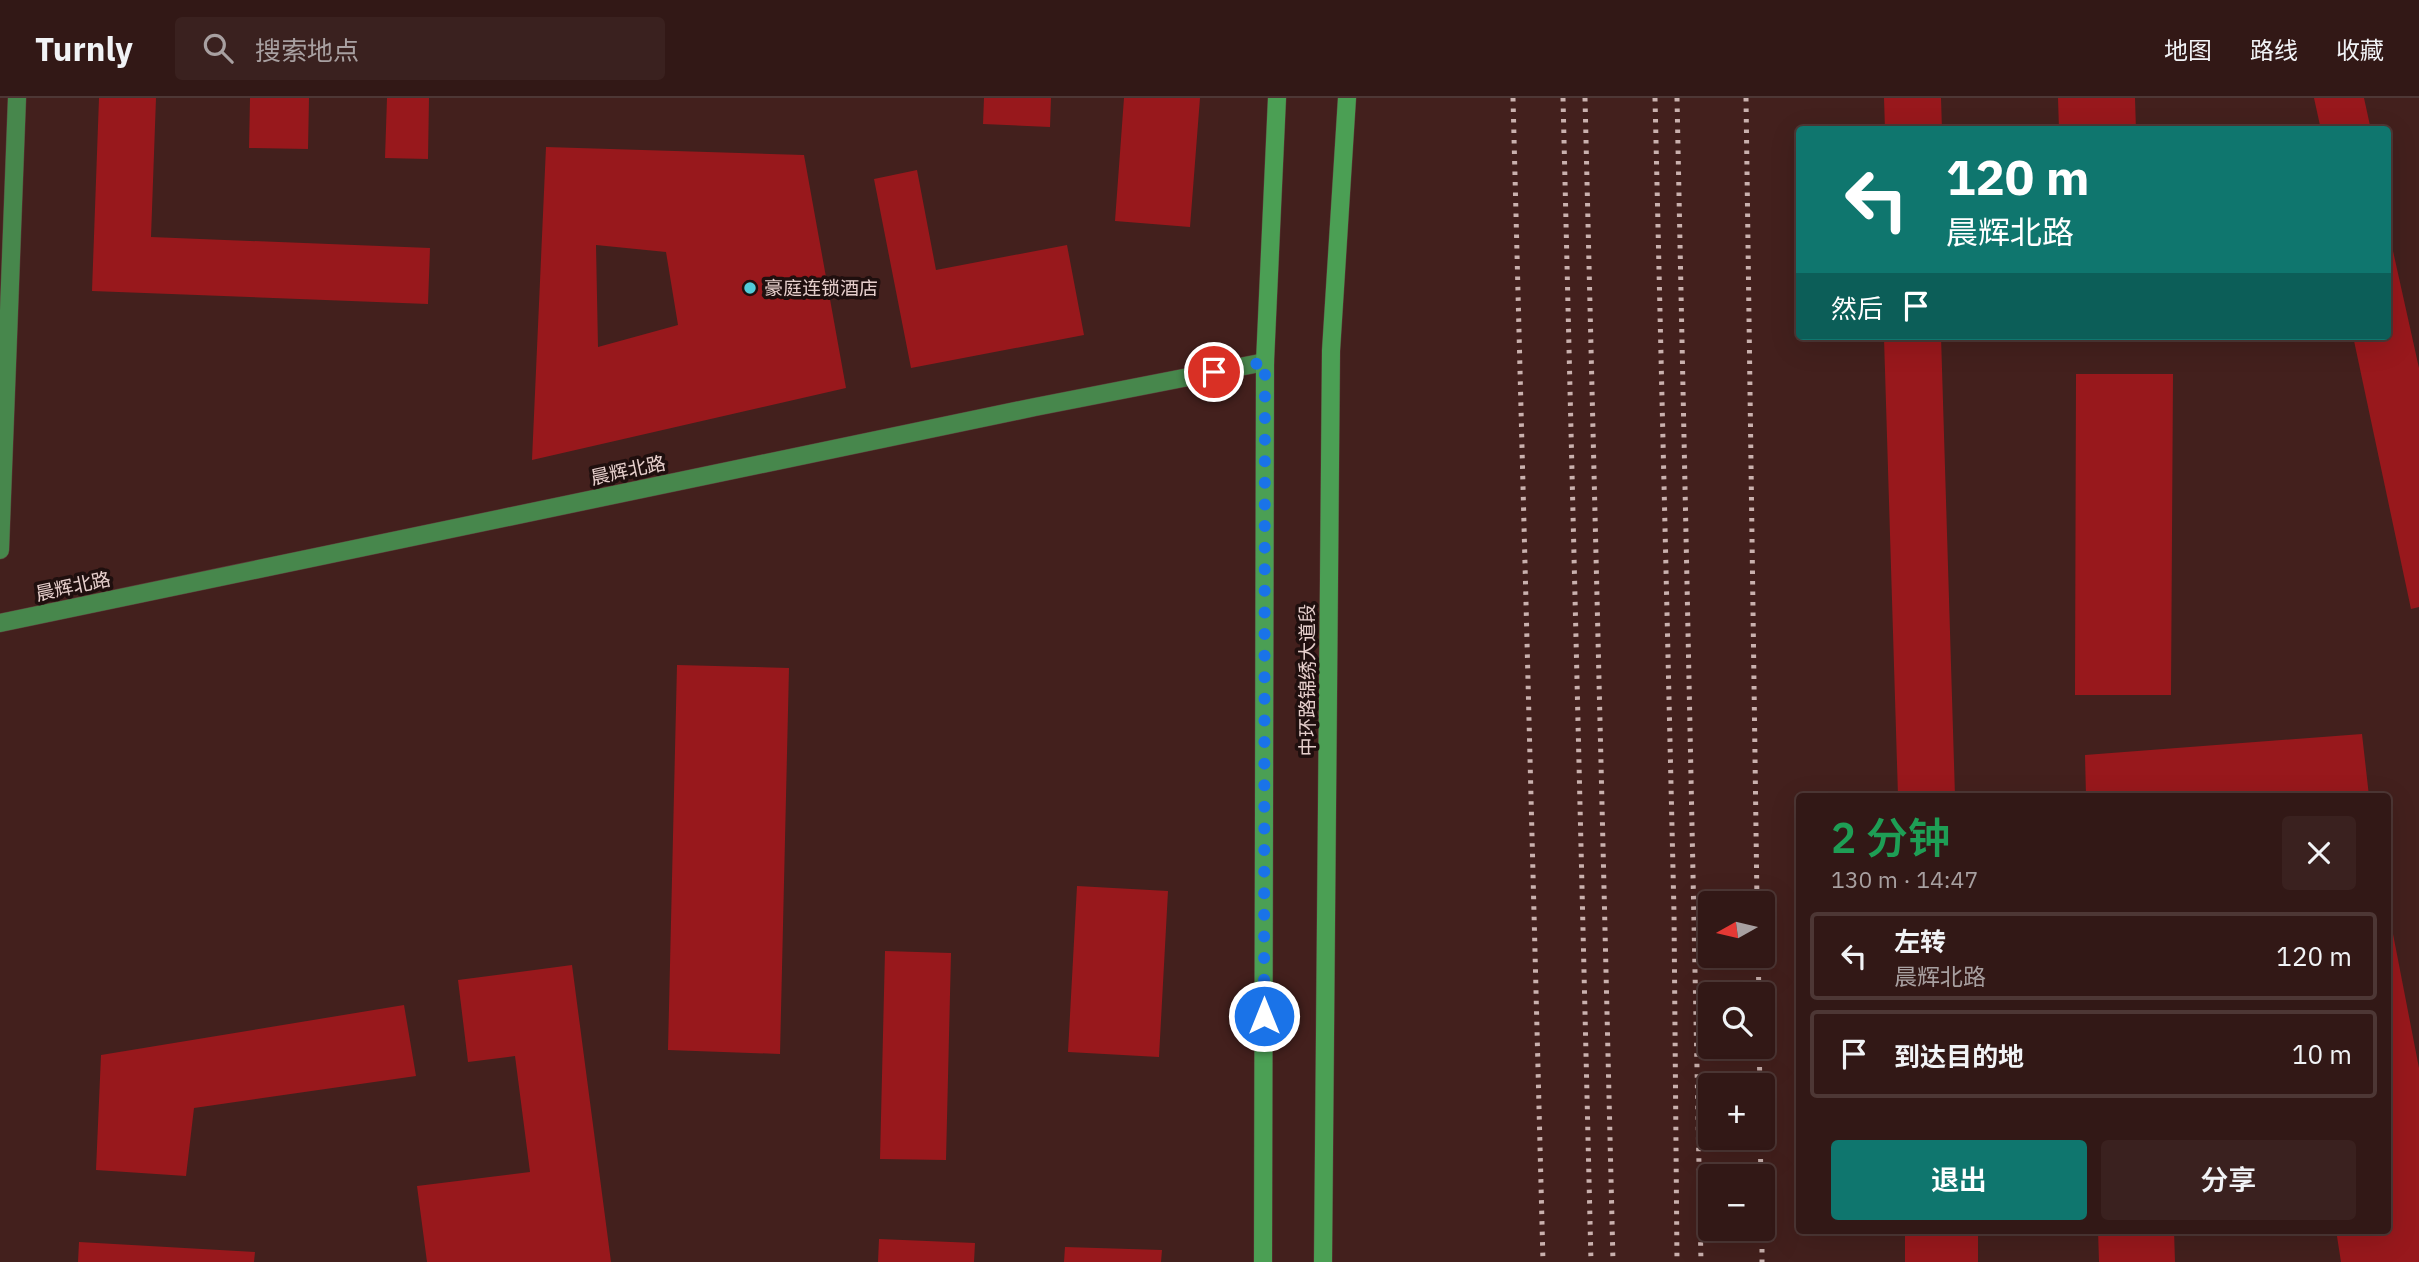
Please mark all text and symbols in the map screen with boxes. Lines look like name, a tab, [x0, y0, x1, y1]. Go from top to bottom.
search box	[175, 17, 665, 80]
text: Turnly	[35, 27, 133, 70]
icon: search	[199, 29, 237, 67]
text: 搜索地点	[255, 33, 359, 67]
text: 地图	[2164, 34, 2212, 66]
text: 路线	[2250, 34, 2298, 66]
text: 收藏	[2336, 34, 2384, 66]
text: 120 m	[1946, 145, 2090, 208]
icon: left	[1831, 154, 1922, 245]
text: 晨辉北路	[1946, 211, 2074, 253]
place label: 豪庭连锁酒店	[764, 276, 878, 300]
marker: 豪庭连锁酒店	[742, 280, 758, 296]
icon: arrive	[1897, 287, 1935, 325]
text: 然后	[1831, 291, 1883, 325]
pin	[1184, 342, 1244, 402]
icon: arrive	[1195, 353, 1233, 391]
street label: 晨辉北路	[588, 450, 668, 490]
street label: 晨辉北路	[33, 566, 113, 606]
street label: 中环路锦绣大道段	[1295, 604, 1319, 756]
text: 2 分钟	[1831, 810, 1950, 865]
button: close	[2282, 816, 2356, 890]
text: 130 m · 14:47	[1831, 864, 1978, 894]
north arrow	[1698, 891, 1774, 968]
map controls	[1698, 891, 1775, 1241]
text: 左转	[1894, 924, 1946, 958]
icon: left	[1835, 937, 1873, 975]
text: 120 m	[2276, 939, 2352, 973]
text: 晨辉北路	[1894, 961, 1986, 991]
position arrow	[1227, 979, 1301, 1053]
button: search	[1698, 982, 1775, 1059]
icon: arrive	[1835, 1035, 1873, 1073]
text: 10 m	[2292, 1037, 2352, 1071]
text: 到达目的地	[1894, 1039, 2024, 1073]
button: +	[1698, 1073, 1775, 1150]
button: 退出	[1831, 1140, 2087, 1220]
button: 分享	[2101, 1140, 2356, 1220]
button: −	[1698, 1164, 1775, 1241]

